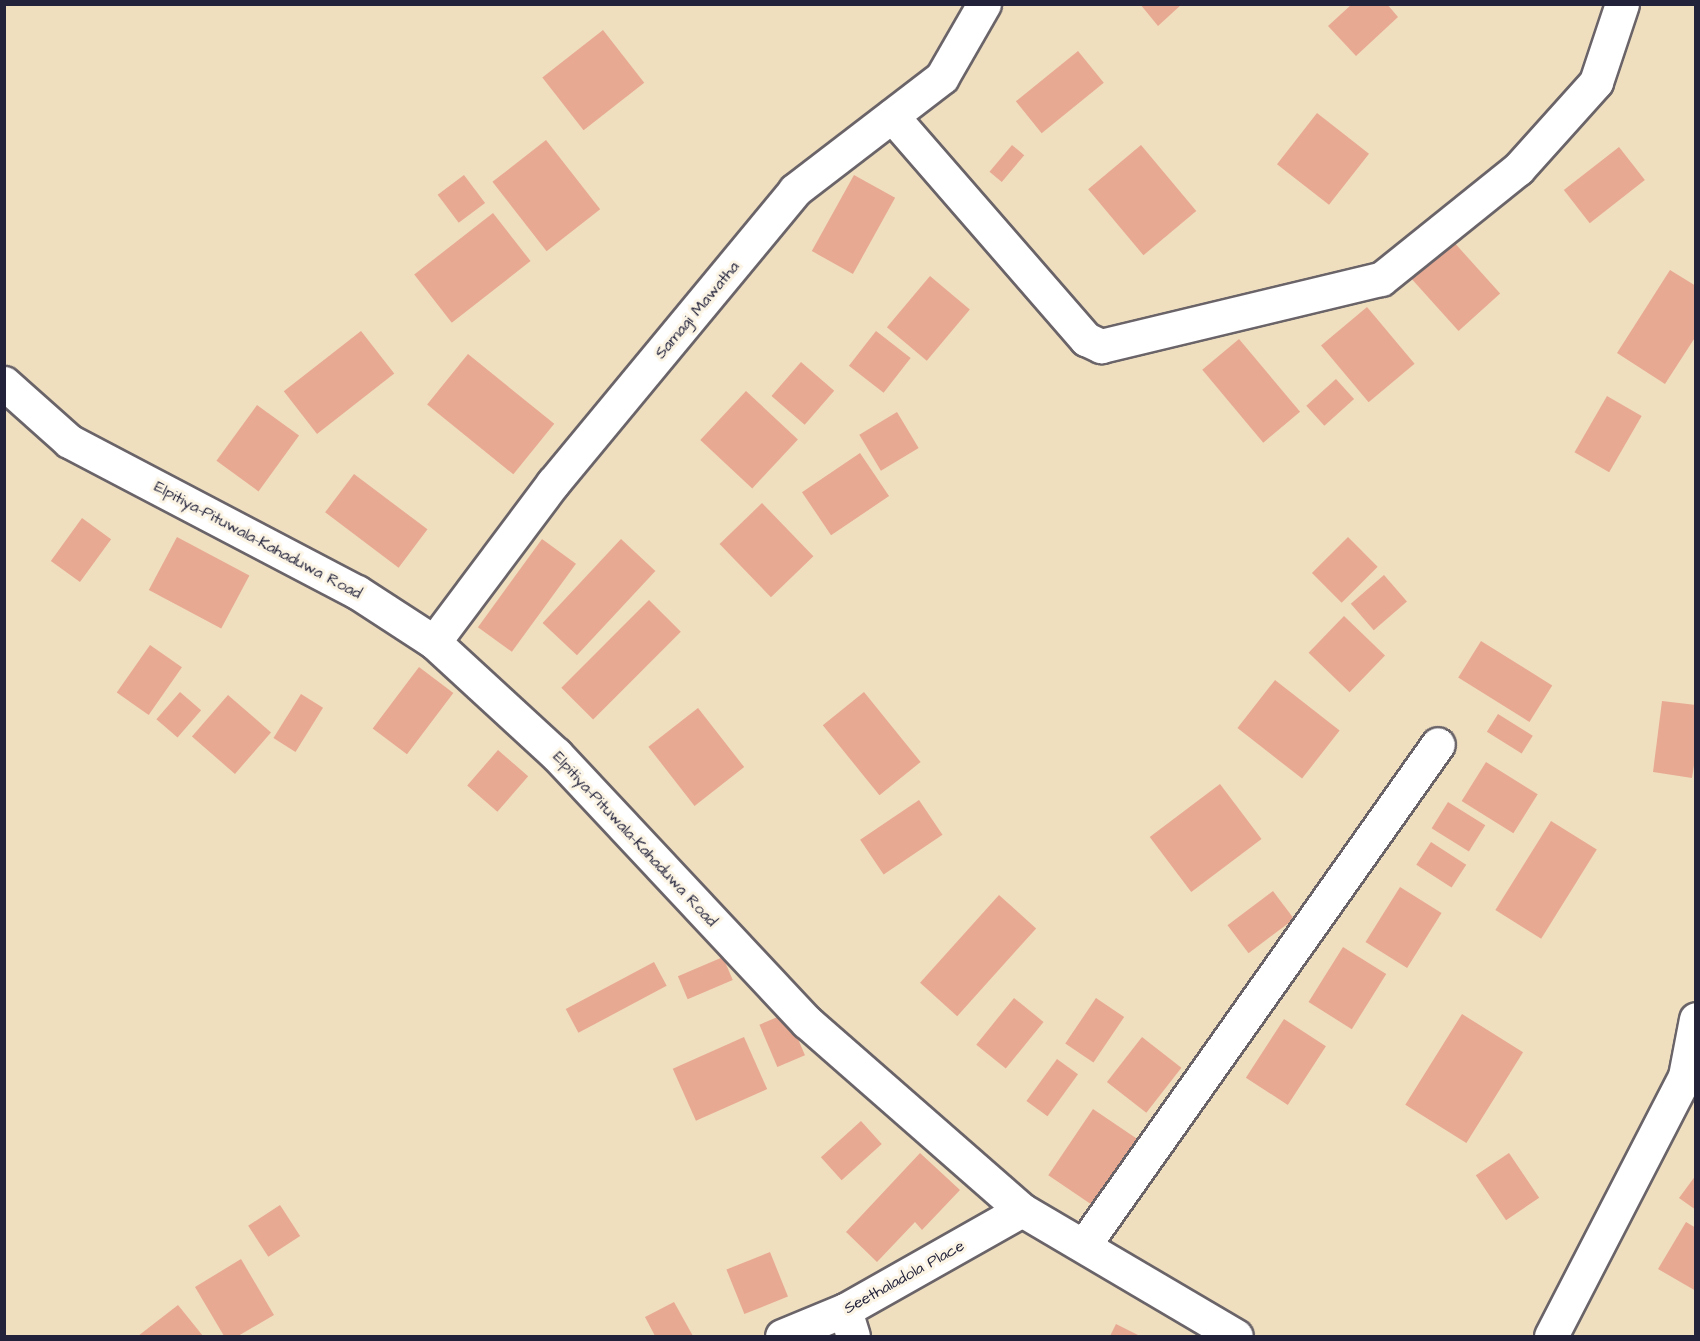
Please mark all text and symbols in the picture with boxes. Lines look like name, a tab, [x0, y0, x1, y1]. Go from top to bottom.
street label: Samagi Mawatha	[651, 257, 743, 363]
street label: Elpitiya-Pituwala-Kahaduwa Road	[151, 477, 365, 603]
street label: Elpitiya-Pituwala-Kahaduwa Road	[549, 747, 721, 931]
street label: Seethaladola Place	[840, 1236, 968, 1318]

